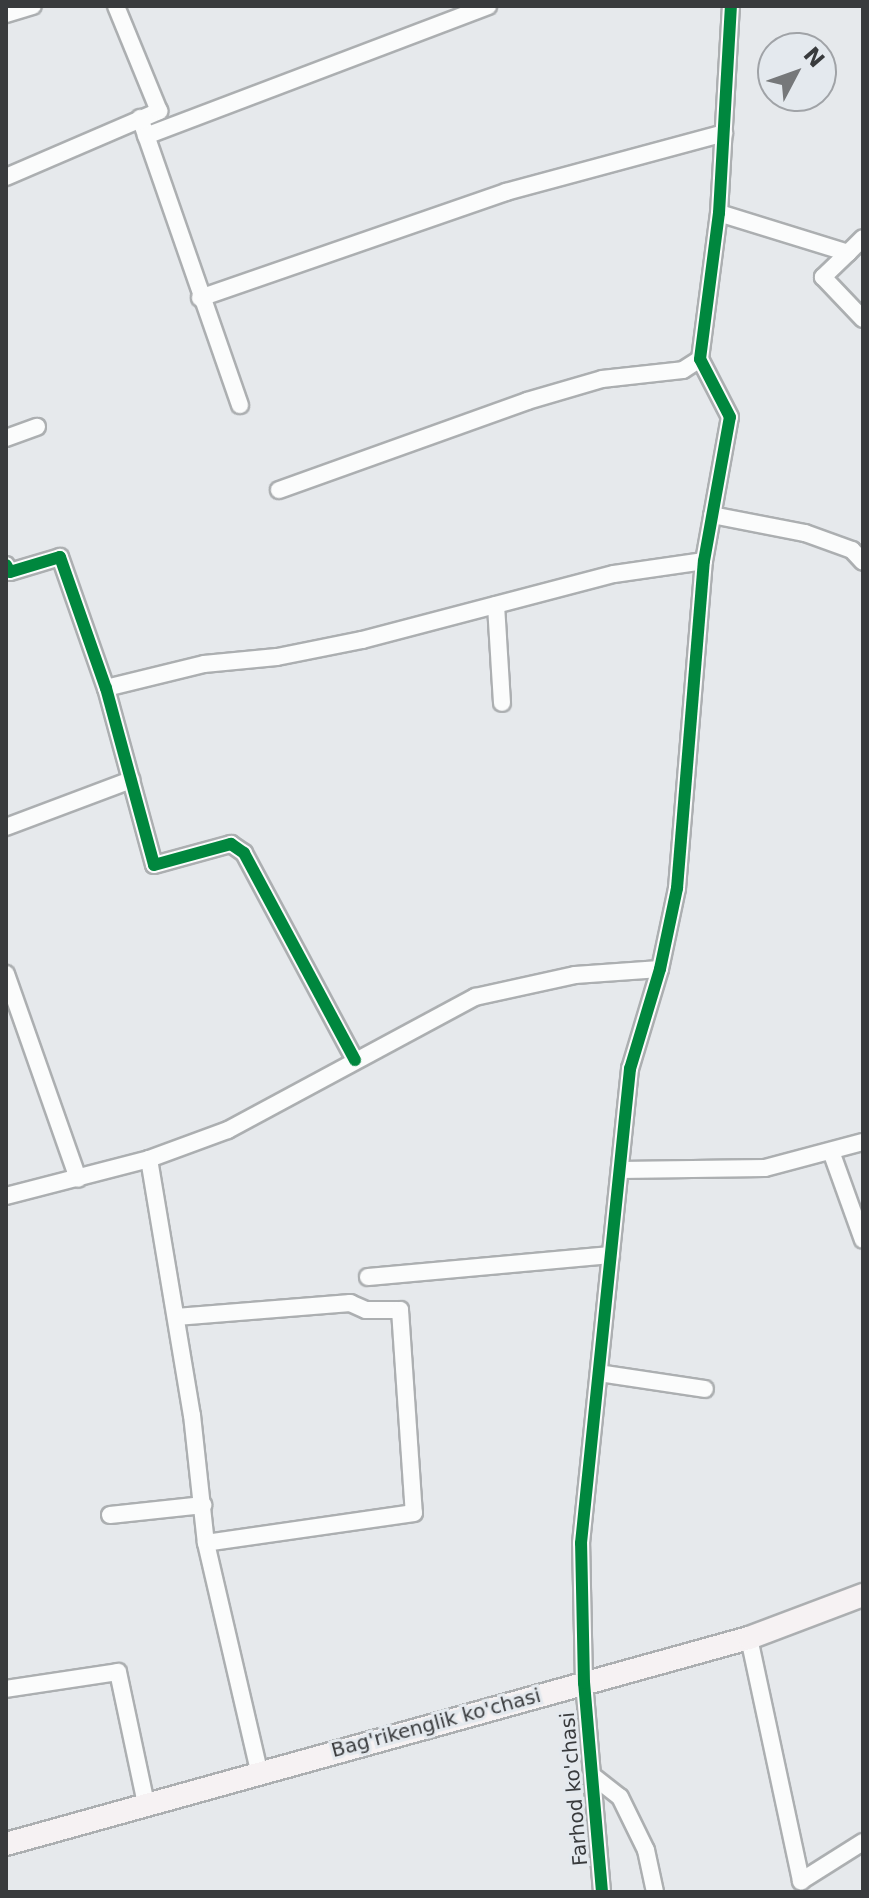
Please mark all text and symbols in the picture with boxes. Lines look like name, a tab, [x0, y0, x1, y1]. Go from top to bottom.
north arrow	[757, 32, 837, 112]
text: N	[798, 42, 829, 72]
street label: Bag'rikenglik ko'chasi	[329, 1683, 543, 1763]
street label: Farhod ko'chasi	[555, 1711, 593, 1867]

